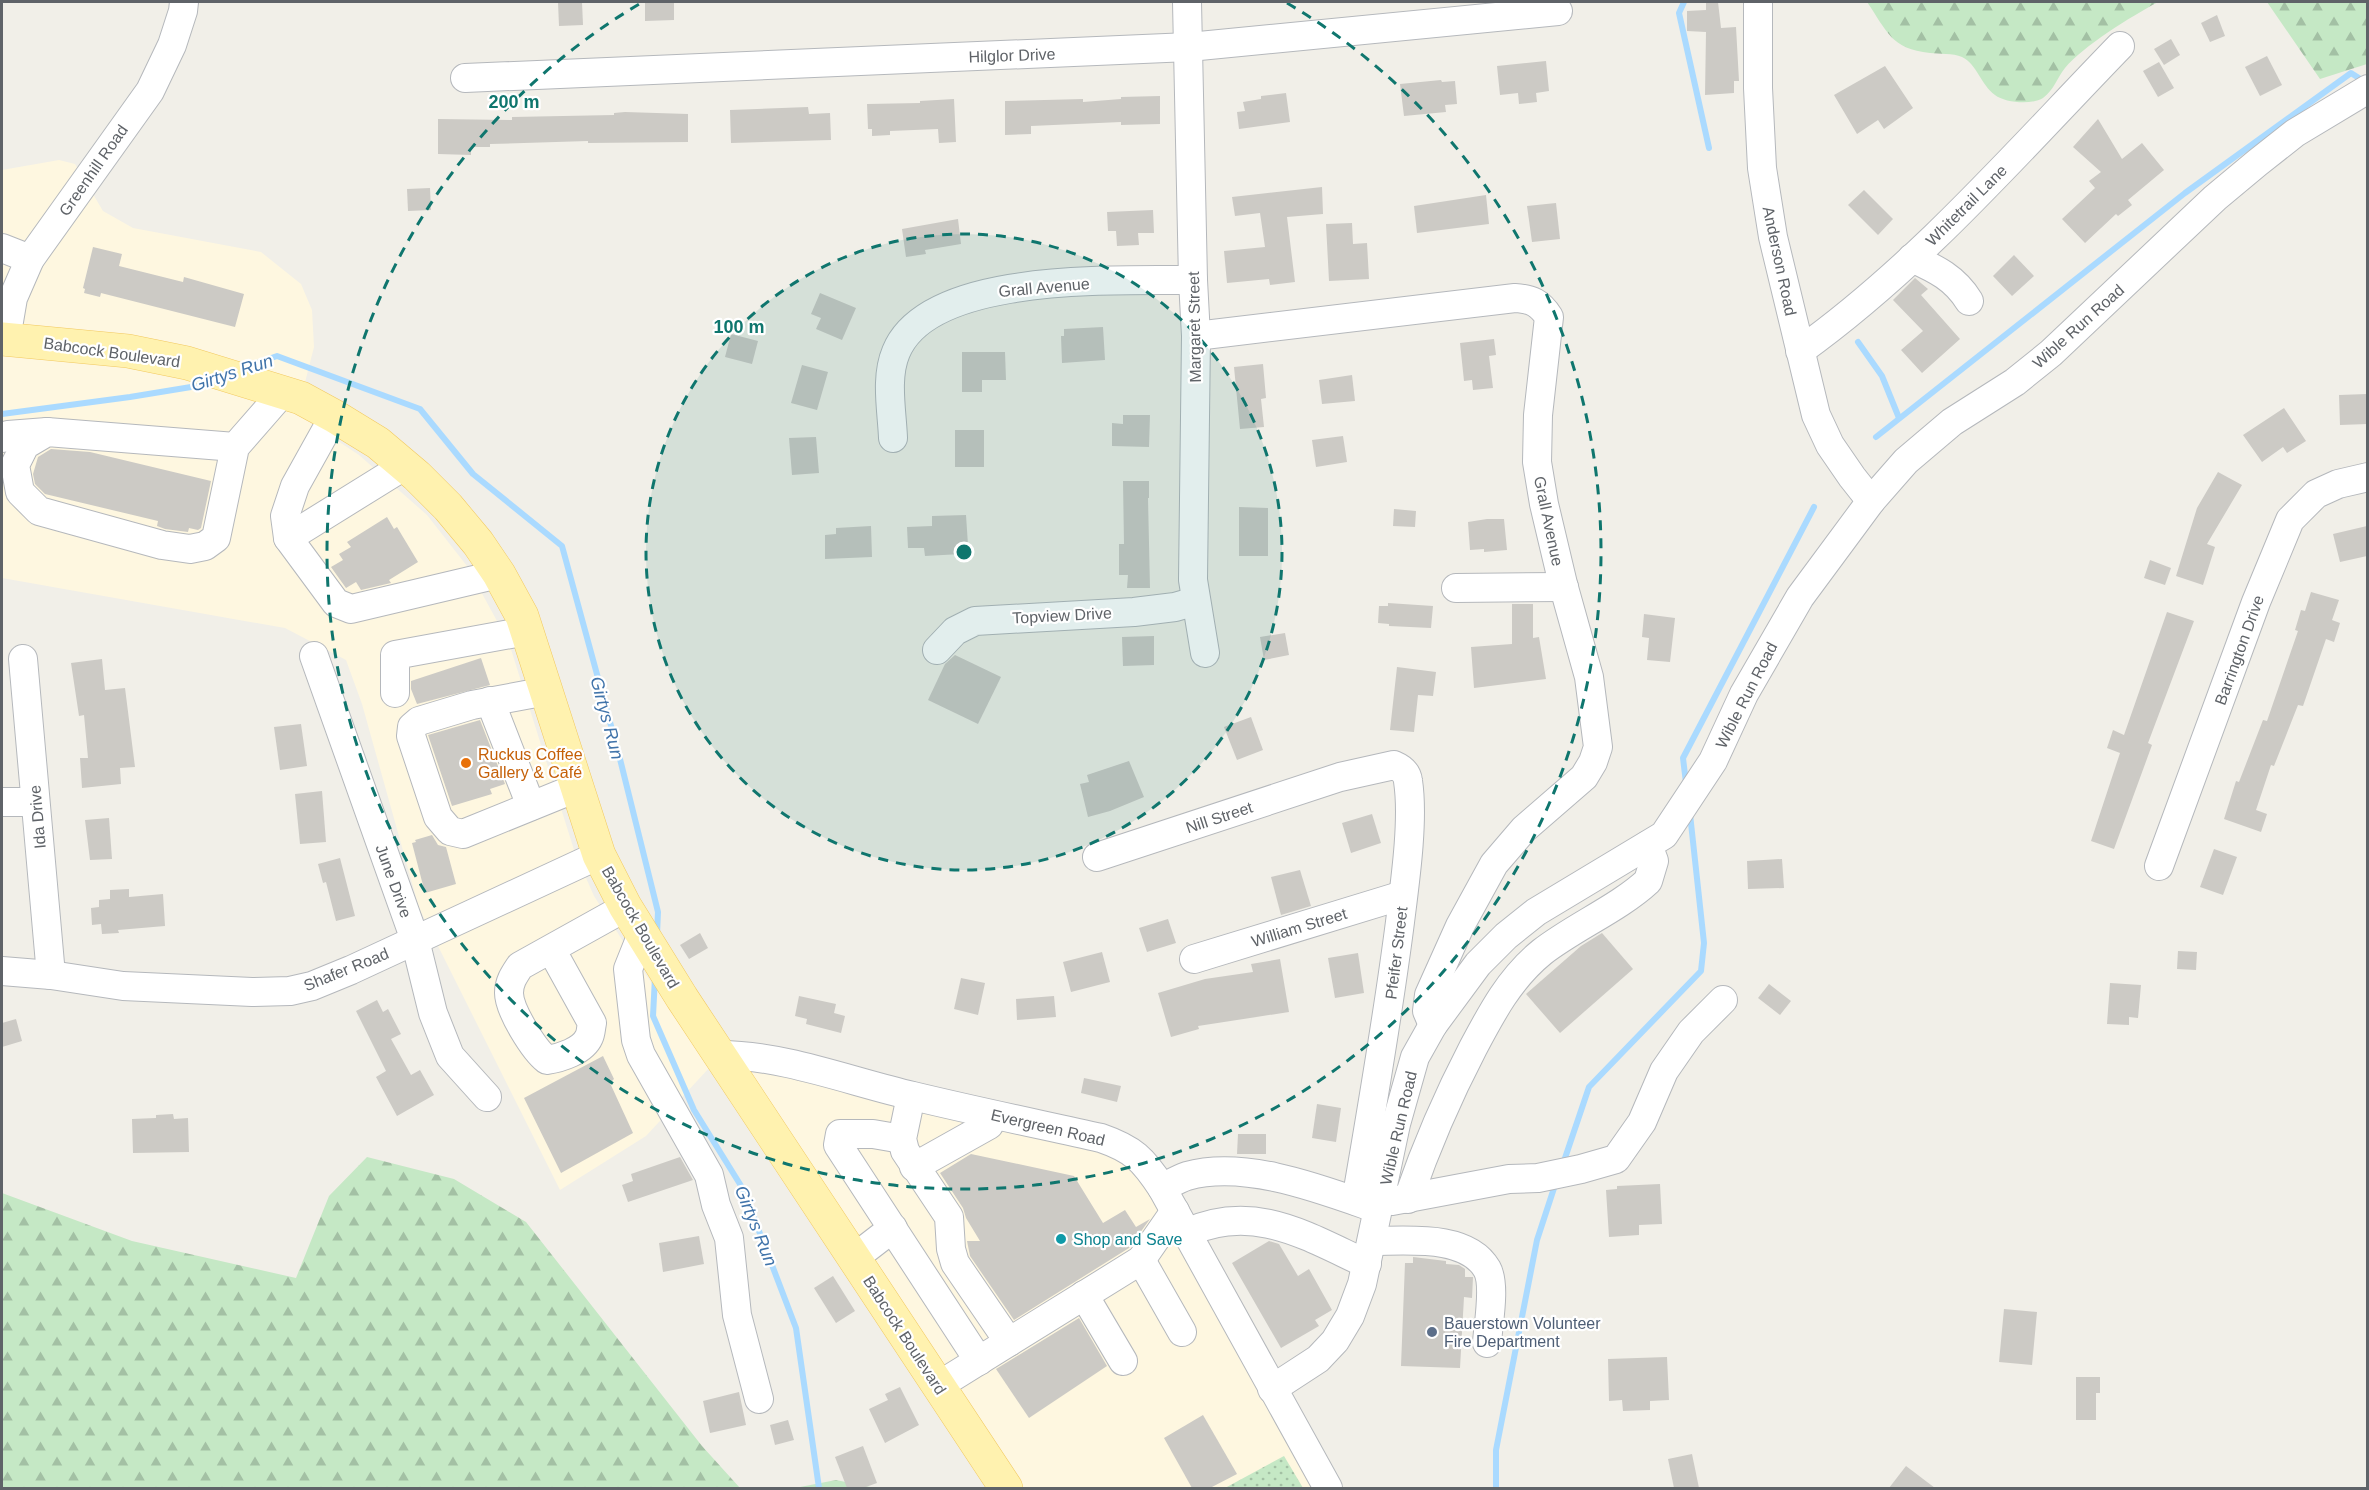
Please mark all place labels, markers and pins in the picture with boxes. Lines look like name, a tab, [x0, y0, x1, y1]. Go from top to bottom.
centre of rings	[954, 542, 974, 562]
place label: Ruckus Coffee Gallery & Café	[478, 746, 583, 781]
marker: Ruckus Coffee Gallery & Café	[459, 756, 473, 770]
place label: Shop and Save	[1073, 1231, 1183, 1248]
marker: Shop and Save	[1054, 1232, 1068, 1246]
place label: Bauerstown Volunteer Fire Department	[1444, 1315, 1601, 1350]
marker: Bauerstown Volunteer Fire Department	[1425, 1325, 1439, 1339]

